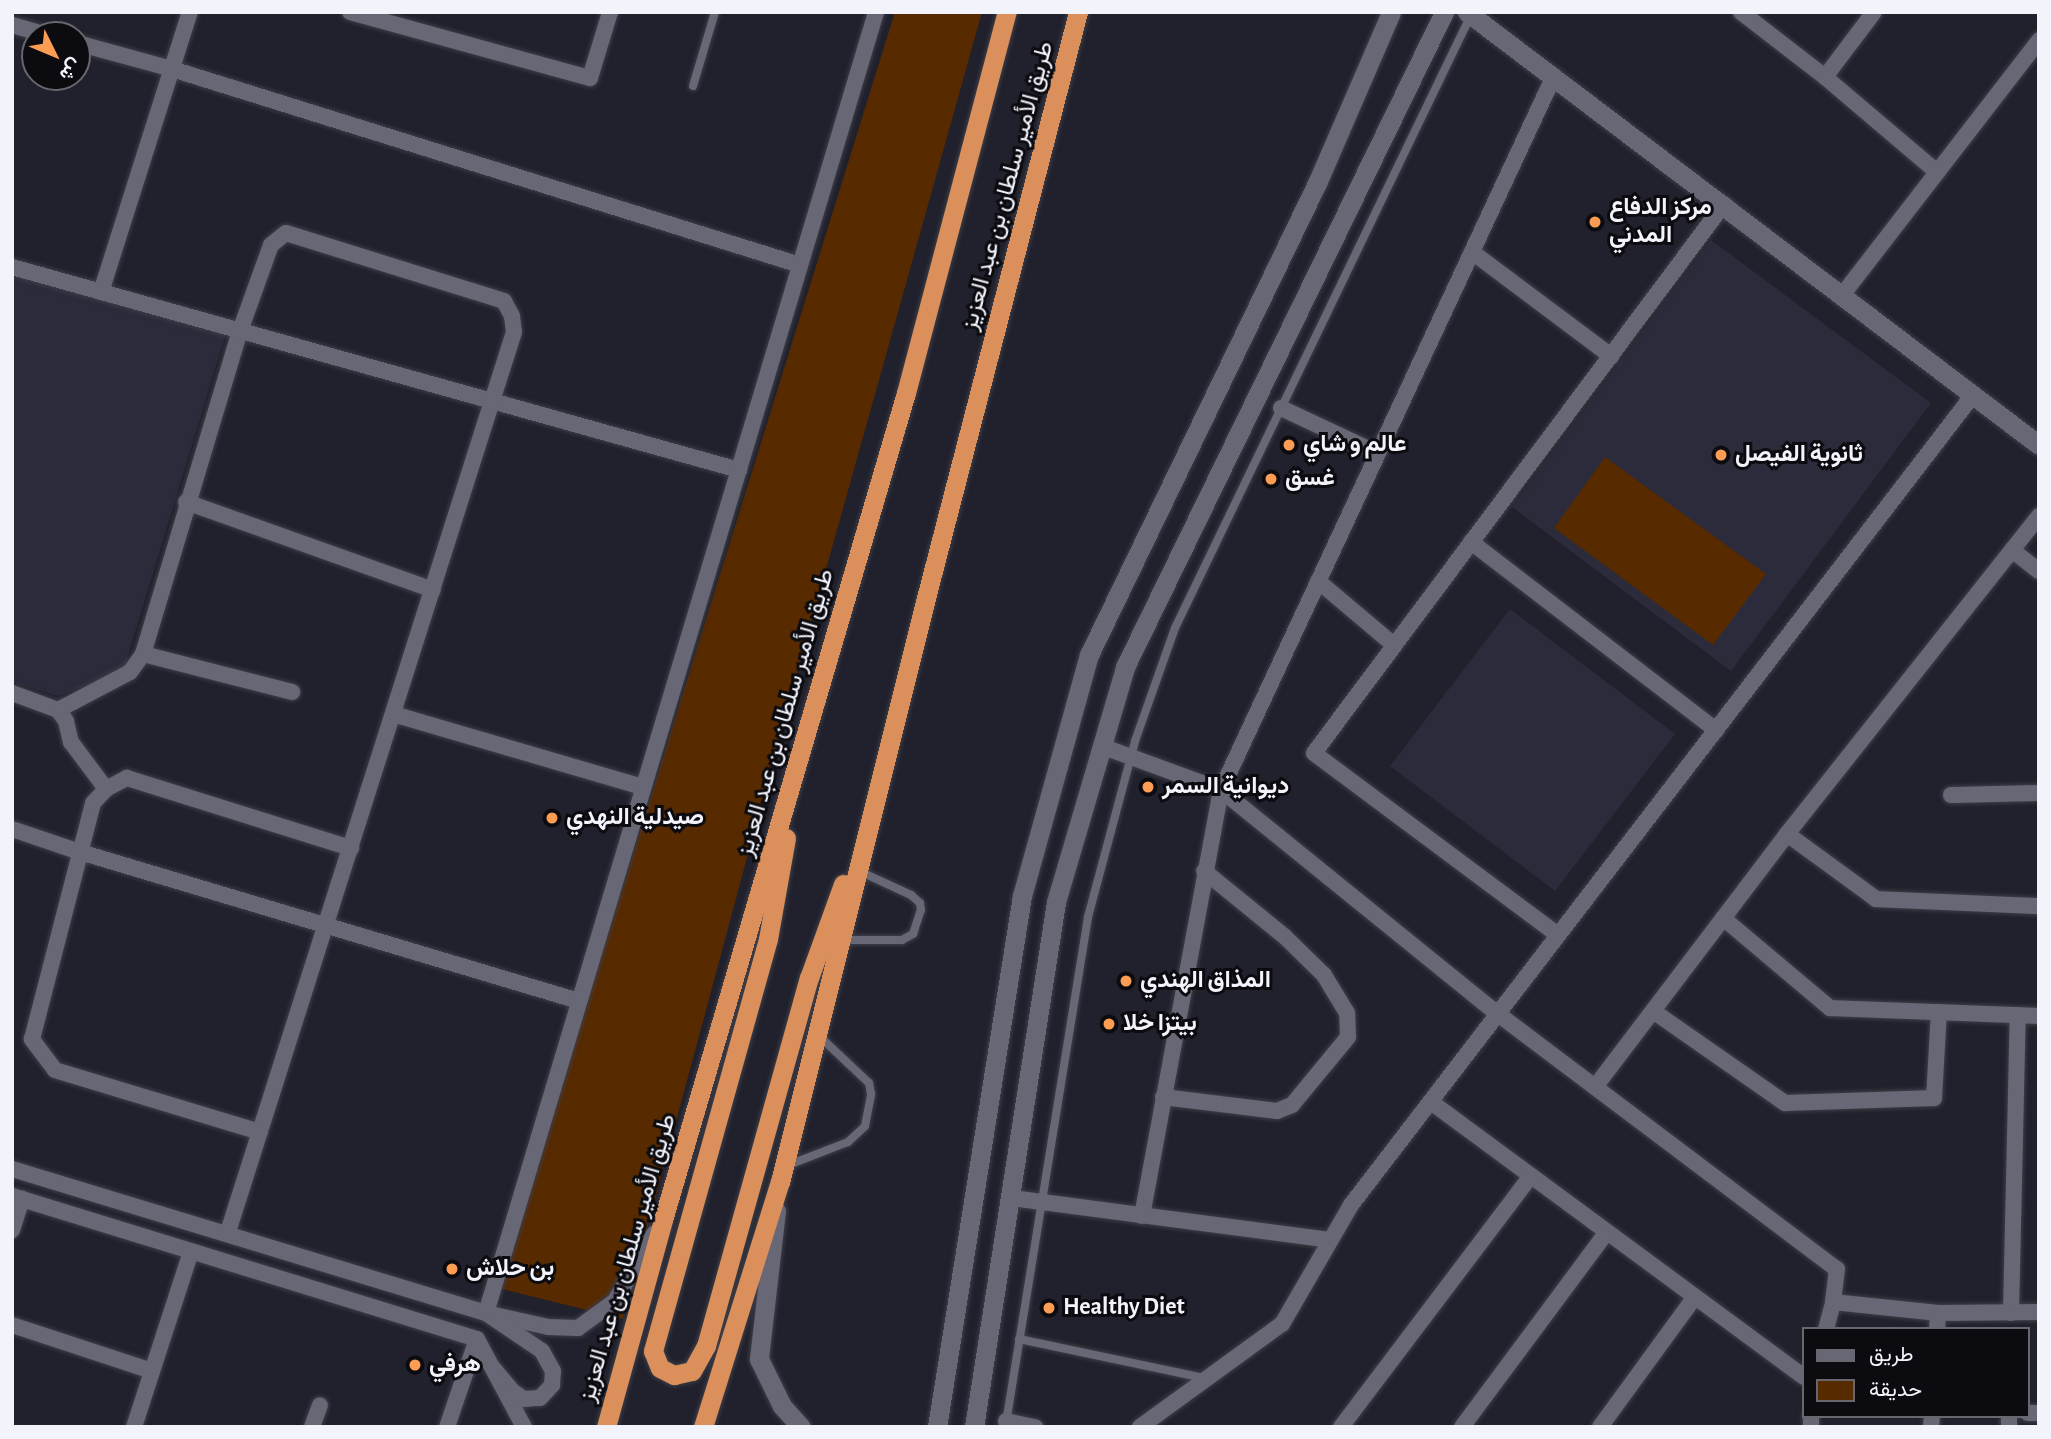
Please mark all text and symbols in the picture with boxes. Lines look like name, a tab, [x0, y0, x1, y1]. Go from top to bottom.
north arrow	[21, 21, 91, 91]
street label: طريق الأمير سلطان بن عبد العزيز	[956, 38, 1060, 334]
text: ش	[56, 54, 85, 84]
place label: مركز الدفاع المدني	[1609, 194, 1712, 250]
marker: مركز الدفاع المدني	[1587, 214, 1603, 230]
place label: عالم و شاي	[1303, 431, 1407, 459]
marker: عالم و شاي	[1281, 437, 1297, 453]
place label: ثانوية الفيصل	[1735, 441, 1863, 469]
marker: ثانوية الفيصل	[1713, 447, 1729, 463]
place label: غسق	[1285, 465, 1335, 493]
marker: غسق	[1263, 471, 1279, 487]
street label: طريق الأمير سلطان بن عبد العزيز	[731, 566, 841, 860]
place label: ديوانية السمر	[1162, 773, 1289, 801]
marker: ديوانية السمر	[1140, 779, 1156, 795]
place label: صيدلية النهدي	[566, 804, 704, 832]
marker: صيدلية النهدي	[544, 810, 560, 826]
place label: المذاق الهندي	[1140, 967, 1271, 995]
marker: المذاق الهندي	[1118, 973, 1134, 989]
place label: بيتزا خلا	[1123, 1010, 1197, 1038]
marker: بيتزا خلا	[1101, 1016, 1117, 1032]
street label: طريق الأمير سلطان بن عبد العزيز	[573, 1111, 683, 1405]
place label: بن حلاش	[466, 1255, 554, 1283]
marker: بن حلاش	[444, 1261, 460, 1277]
place label: Healthy Diet	[1063, 1294, 1185, 1322]
marker: Healthy Diet	[1041, 1300, 1057, 1316]
legend	[1802, 1327, 2030, 1418]
text: طريق	[1869, 1344, 1914, 1365]
place label: هرفي	[429, 1351, 481, 1379]
marker: هرفي	[407, 1357, 423, 1373]
text: حديقة	[1869, 1379, 1922, 1400]

